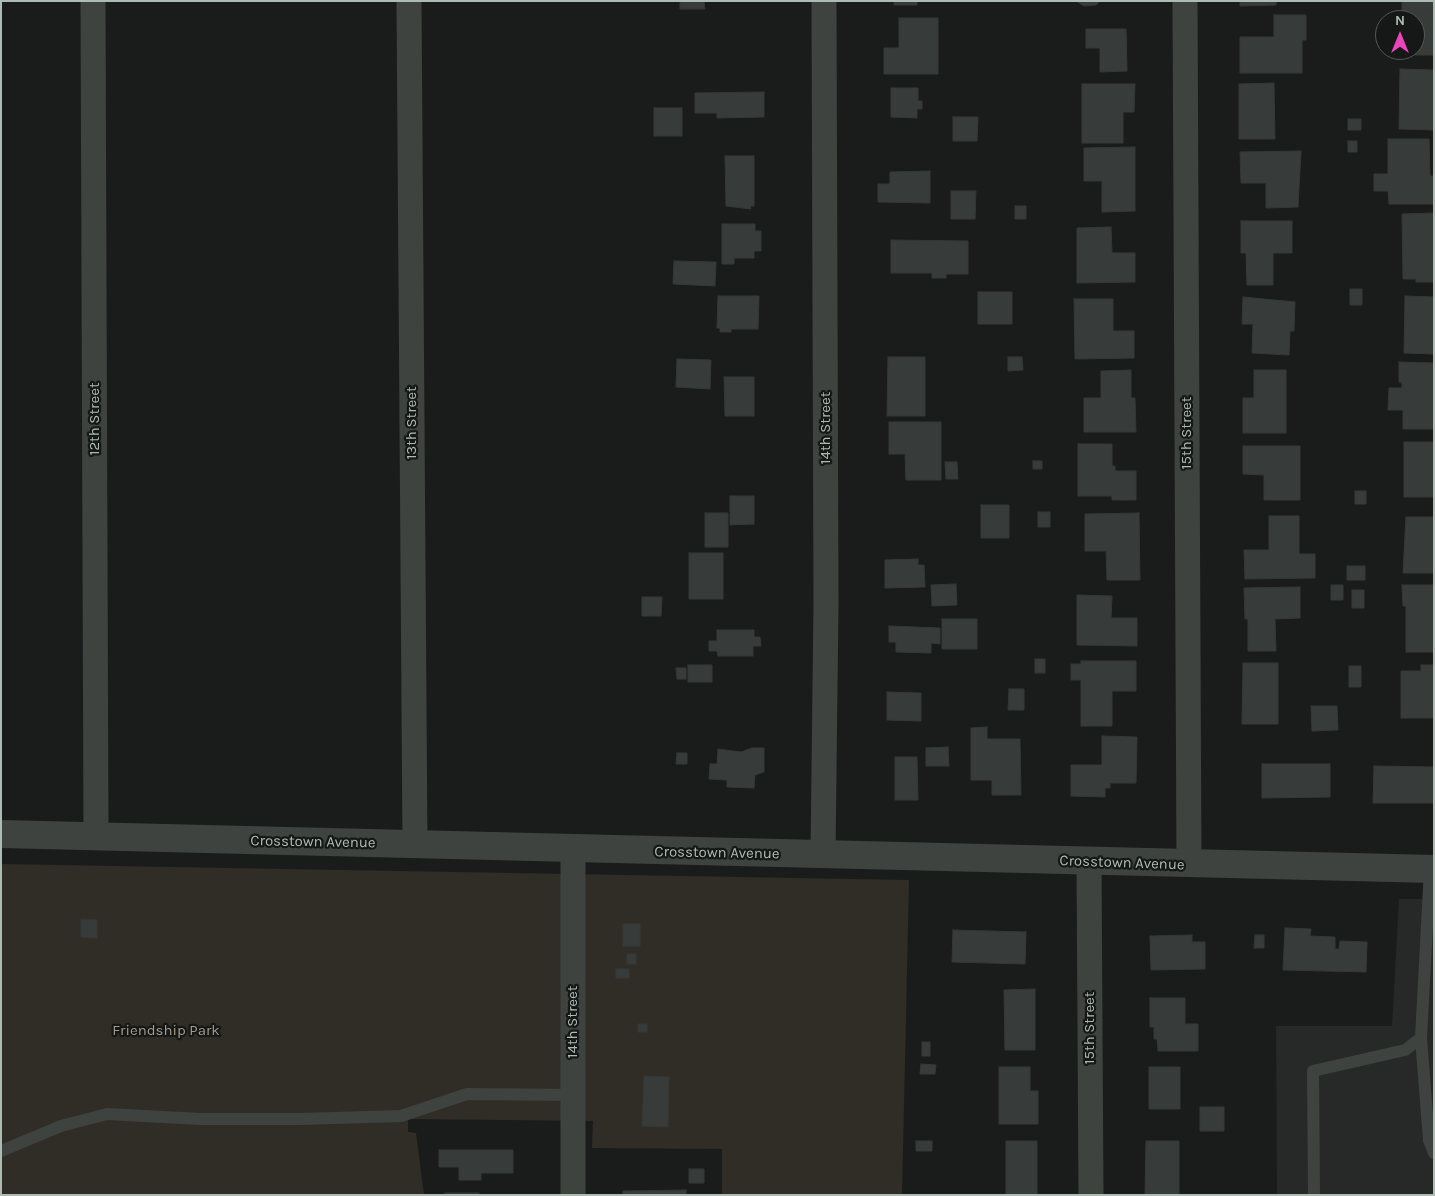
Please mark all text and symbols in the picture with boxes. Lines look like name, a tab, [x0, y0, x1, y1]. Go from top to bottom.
north arrow	[1375, 10, 1425, 60]
text: N	[1395, 12, 1405, 29]
street label: 12th Street	[86, 382, 104, 456]
street label: 13th Street	[403, 386, 421, 460]
street label: 14th Street	[817, 392, 835, 464]
street label: 15th Street	[1178, 397, 1196, 469]
street label: Crosstown Avenue	[250, 832, 376, 852]
street label: Crosstown Avenue	[654, 843, 780, 863]
street label: Crosstown Avenue	[1059, 852, 1185, 874]
street label: 14th Street	[564, 986, 582, 1058]
street label: 15th Street	[1081, 992, 1099, 1064]
park label: Friendship Park	[112, 1022, 220, 1040]

